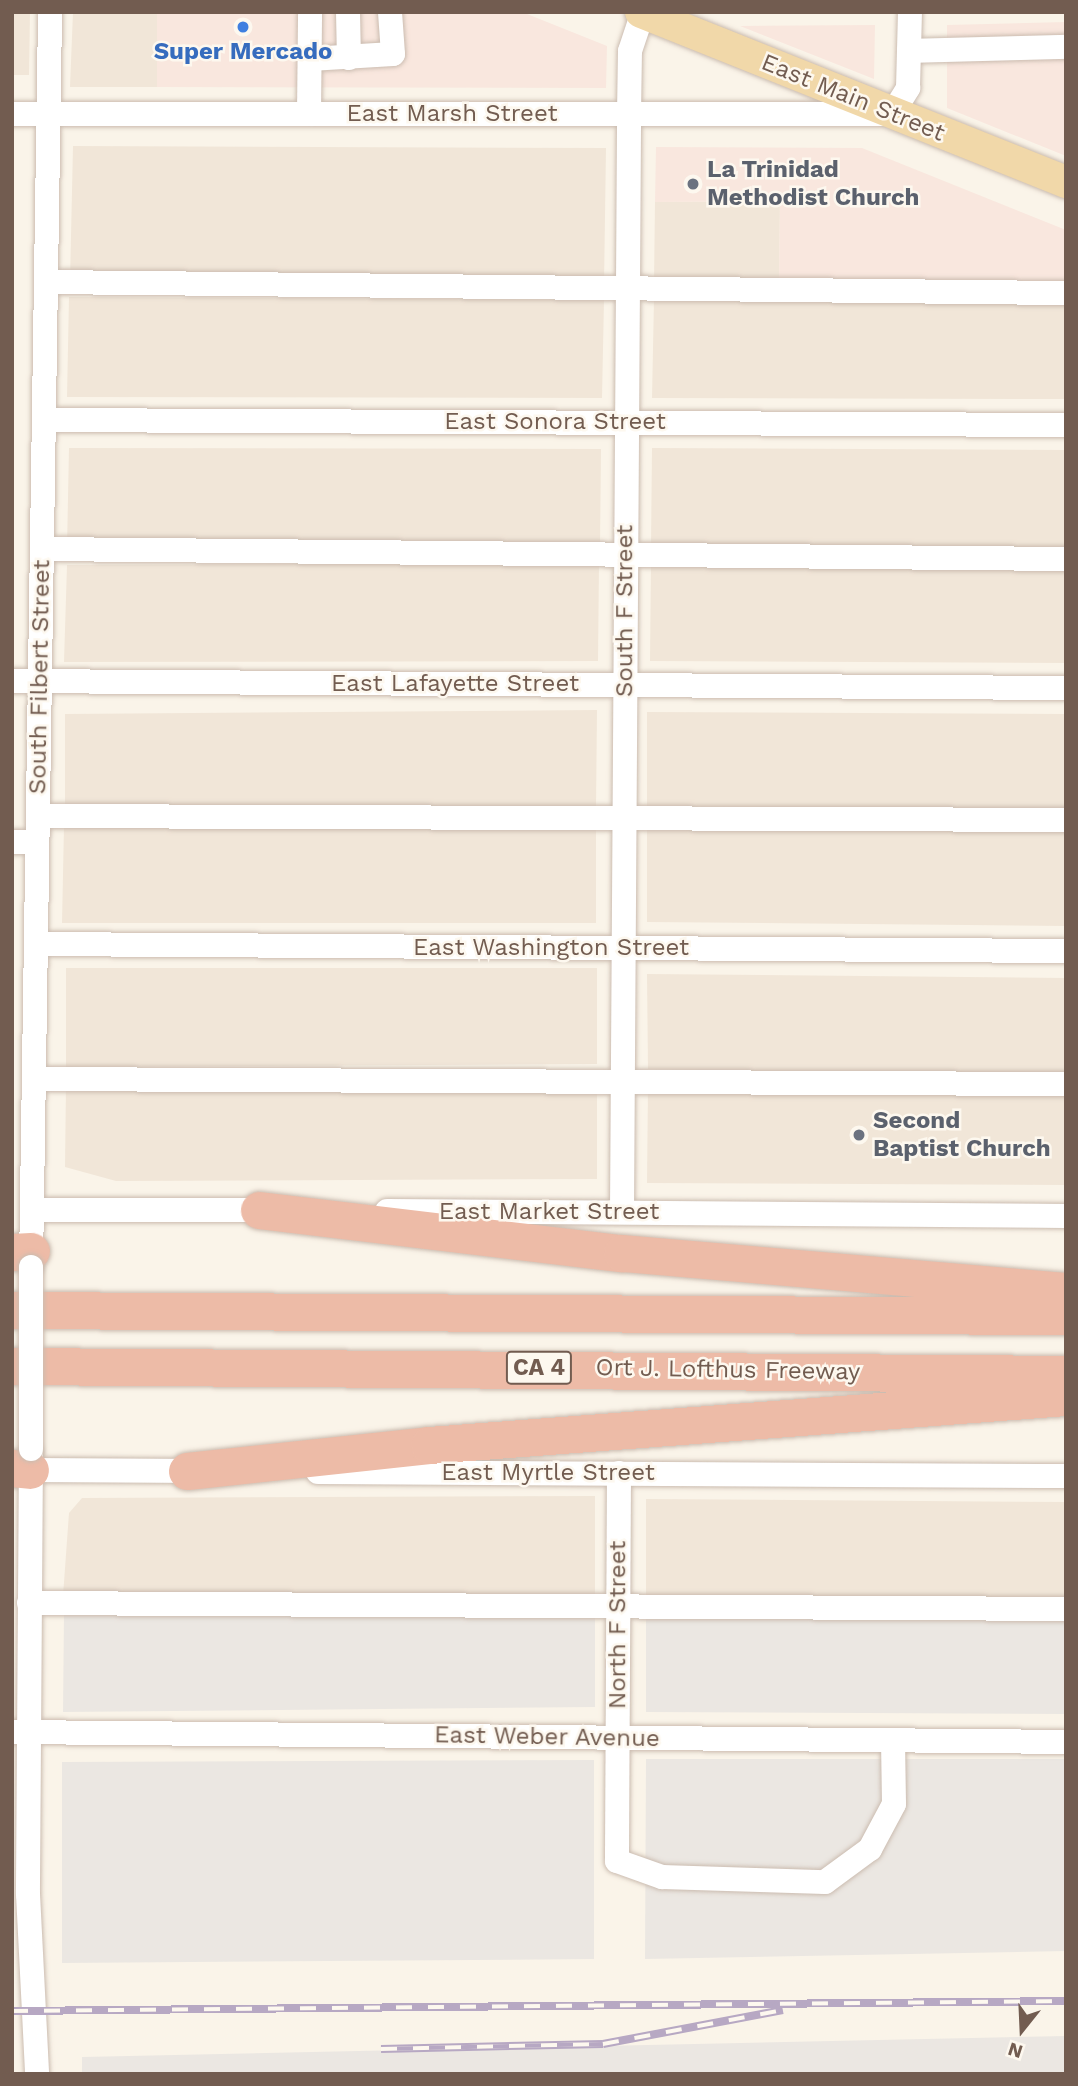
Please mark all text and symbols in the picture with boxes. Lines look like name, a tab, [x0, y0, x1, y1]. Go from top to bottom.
marker: Super Mercado	[235, 19, 251, 35]
place label: Super Mercado	[153, 38, 333, 66]
street label: East Main Street	[757, 48, 949, 148]
street label: East Marsh Street	[347, 100, 557, 128]
place label: La Trinidad Methodist Church	[707, 156, 919, 212]
marker: La Trinidad Methodist Church	[685, 176, 701, 192]
street label: East Sonora Street	[444, 408, 666, 436]
street label: South F Street	[611, 525, 639, 697]
street label: South Filbert Street	[24, 560, 56, 794]
street label: East Lafayette Street	[331, 670, 579, 698]
street label: East Washington Street	[413, 934, 689, 962]
place label: Second Baptist Church	[873, 1107, 1051, 1163]
marker: Second Baptist Church	[851, 1127, 867, 1143]
street label: East Market Street	[439, 1198, 659, 1226]
road number: CA 4	[504, 1348, 574, 1387]
street label: Ort J. Lofthus Freeway	[595, 1353, 861, 1387]
street label: East Myrtle Street	[441, 1459, 655, 1487]
street label: North F Street	[604, 1540, 632, 1710]
street label: East Weber Avenue	[433, 1721, 661, 1753]
north arrow	[987, 1995, 1057, 2065]
text: N	[1005, 2037, 1026, 2064]

